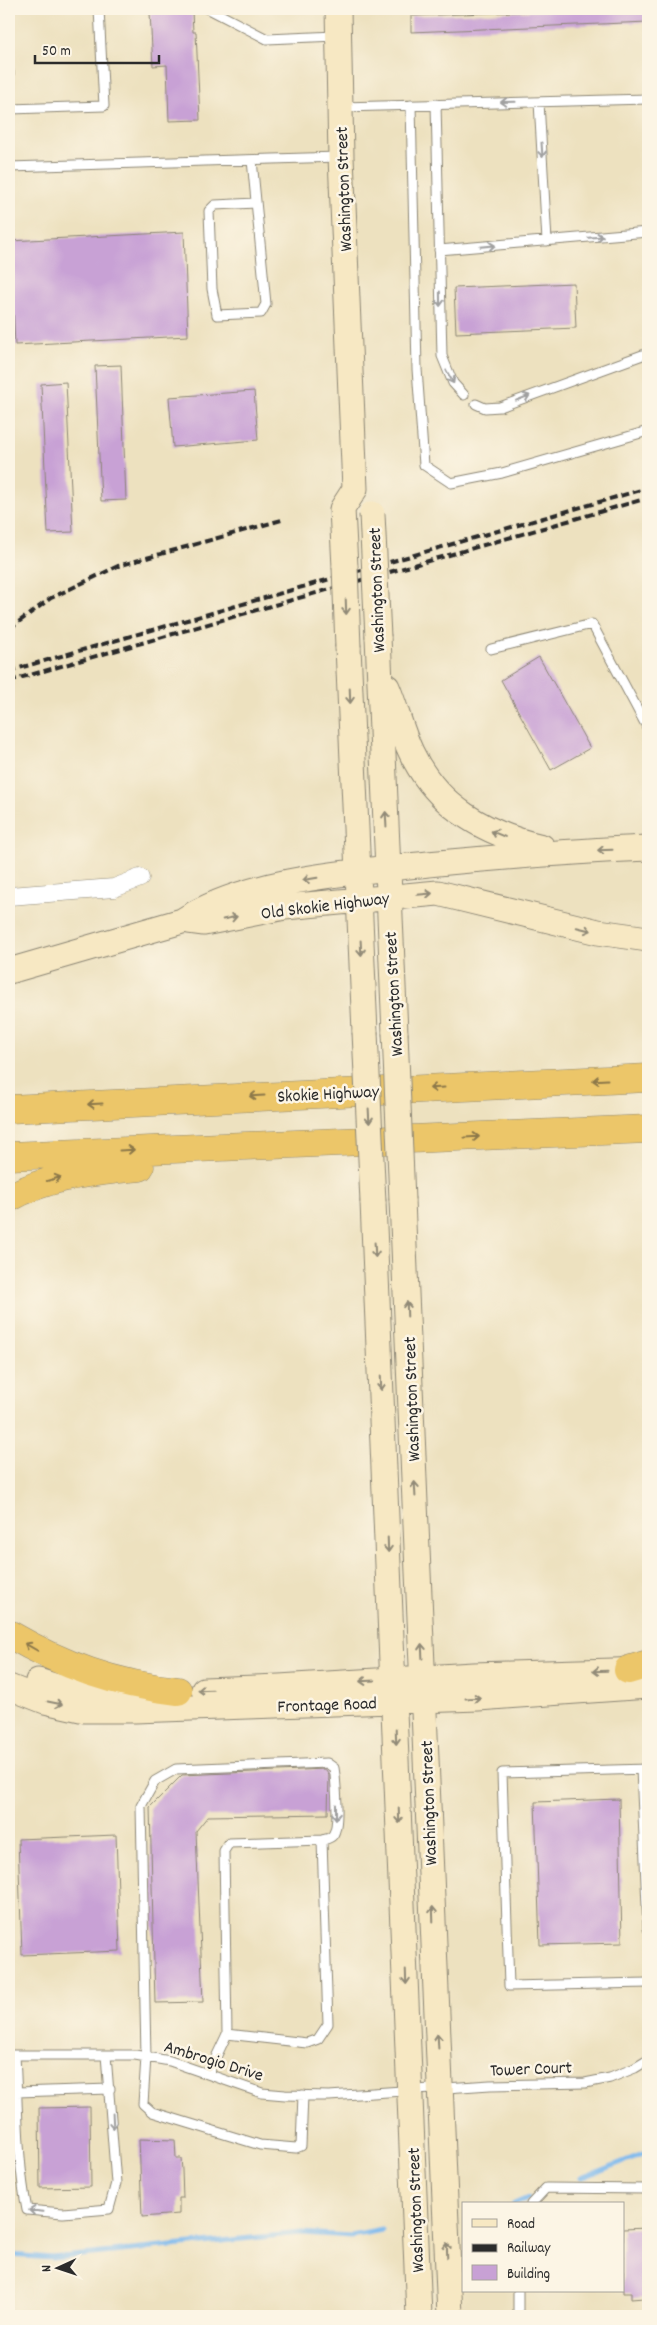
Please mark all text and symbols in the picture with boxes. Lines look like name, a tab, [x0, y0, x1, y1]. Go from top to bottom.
scale bar	[35, 32, 159, 64]
text: 50 m	[42, 41, 71, 63]
one-way arrow	[501, 98, 517, 107]
street label: Washington Street	[331, 126, 360, 252]
one-way arrow	[537, 142, 546, 158]
one-way arrow	[588, 232, 604, 241]
one-way arrow	[480, 242, 496, 251]
one-way arrow	[436, 290, 445, 306]
one-way arrow	[446, 370, 456, 384]
one-way arrow	[514, 393, 530, 402]
street label: Washington Street	[364, 527, 393, 653]
one-way arrow	[342, 599, 351, 615]
one-way arrow	[345, 688, 355, 704]
one-way arrow	[381, 812, 390, 828]
one-way arrow	[491, 828, 506, 838]
one-way arrow	[597, 845, 613, 854]
one-way arrow	[302, 874, 318, 884]
street label: Old Skokie Highway	[260, 887, 392, 928]
one-way arrow	[417, 889, 433, 899]
one-way arrow	[221, 913, 237, 922]
one-way arrow	[575, 924, 591, 934]
street label: Washington Street	[380, 930, 411, 1057]
one-way arrow	[357, 940, 366, 956]
one-way arrow	[592, 1075, 608, 1085]
street label: Skokie Highway	[277, 1080, 380, 1111]
one-way arrow	[429, 1083, 445, 1092]
one-way arrow	[250, 1092, 266, 1101]
one-way arrow	[87, 1100, 103, 1109]
one-way arrow	[364, 1108, 373, 1124]
one-way arrow	[464, 1133, 480, 1142]
one-way arrow	[119, 1146, 135, 1155]
one-way arrow	[45, 1174, 61, 1184]
one-way arrow	[370, 1242, 379, 1258]
one-way arrow	[402, 1301, 411, 1317]
street label: Washington Street	[399, 1336, 428, 1462]
one-way arrow	[376, 1374, 385, 1390]
one-way arrow	[410, 1481, 419, 1497]
one-way arrow	[383, 1536, 393, 1553]
one-way arrow	[24, 1642, 39, 1652]
one-way arrow	[417, 1644, 426, 1660]
one-way arrow	[592, 1666, 608, 1676]
one-way arrow	[360, 1677, 376, 1686]
one-way arrow	[197, 1685, 214, 1695]
street label: Frontage Road	[277, 1692, 377, 1721]
one-way arrow	[464, 1694, 480, 1703]
one-way arrow	[46, 1699, 62, 1709]
one-way arrow	[391, 1728, 401, 1745]
street label: Washington Street	[416, 1740, 445, 1866]
one-way arrow	[331, 1803, 341, 1819]
one-way arrow	[394, 1807, 404, 1823]
one-way arrow	[428, 1906, 438, 1922]
one-way arrow	[401, 1969, 410, 1985]
one-way arrow	[434, 2033, 443, 2049]
street label: Ambrogio Drive	[161, 2035, 266, 2089]
street label: Tower Court	[490, 2057, 573, 2084]
one-way arrow	[108, 2113, 117, 2129]
street label: Washington Street	[403, 2147, 432, 2273]
legend	[462, 2202, 624, 2292]
one-way arrow	[28, 2206, 44, 2216]
text: Road	[507, 2214, 535, 2236]
text: Railway	[507, 2238, 551, 2260]
north arrow	[32, 2242, 82, 2292]
one-way arrow	[443, 2242, 452, 2258]
text: Building	[507, 2264, 550, 2286]
text: N	[37, 2265, 57, 2273]

